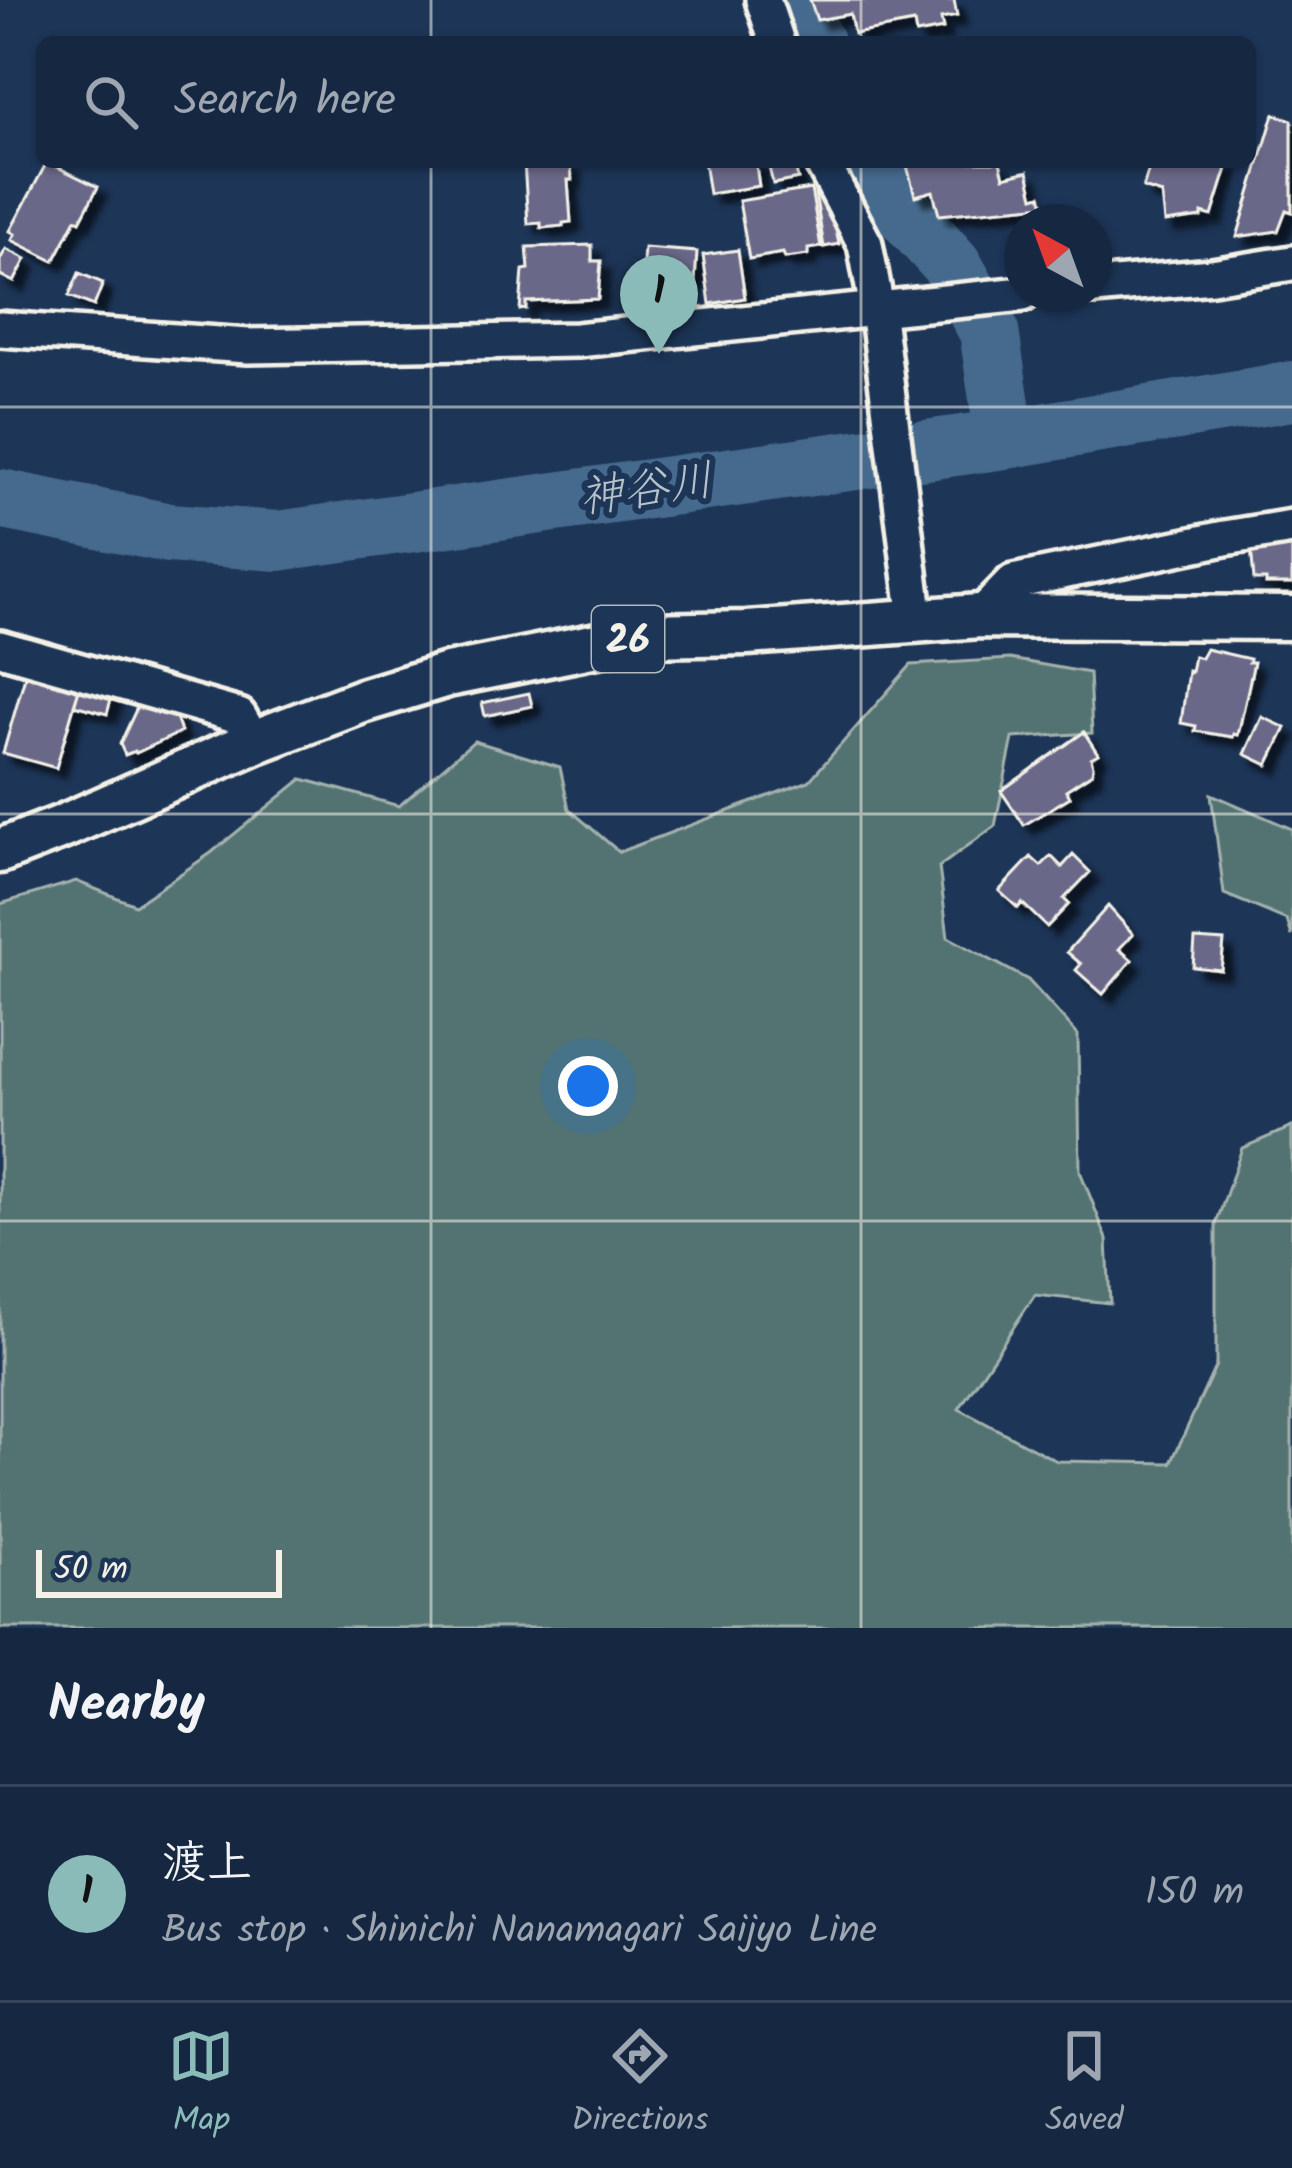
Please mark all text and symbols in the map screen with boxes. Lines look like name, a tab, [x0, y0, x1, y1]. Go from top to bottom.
search box	[36, 36, 1256, 168]
text: Search here	[174, 66, 396, 138]
icon: search	[78, 69, 144, 135]
north arrow	[1004, 204, 1112, 312]
pin: 1	[620, 255, 698, 354]
water label: 神谷川	[575, 446, 718, 536]
road number: 26	[592, 606, 664, 672]
your location	[558, 1056, 618, 1116]
scale bar	[36, 1544, 282, 1597]
text: 50 m	[54, 1544, 128, 1597]
text: Nearby	[48, 1666, 205, 1747]
text: 渡上	[162, 1829, 252, 1901]
text: 1	[81, 1863, 93, 1925]
text: 150 m	[1145, 1863, 1244, 1925]
text: Bus stop · Shinichi Nanamagari Saijyo Line	[162, 1901, 877, 1963]
tab: Map	[168, 2023, 234, 2148]
tab: Directions	[571, 2023, 708, 2148]
tab: Saved	[1045, 2023, 1124, 2148]

